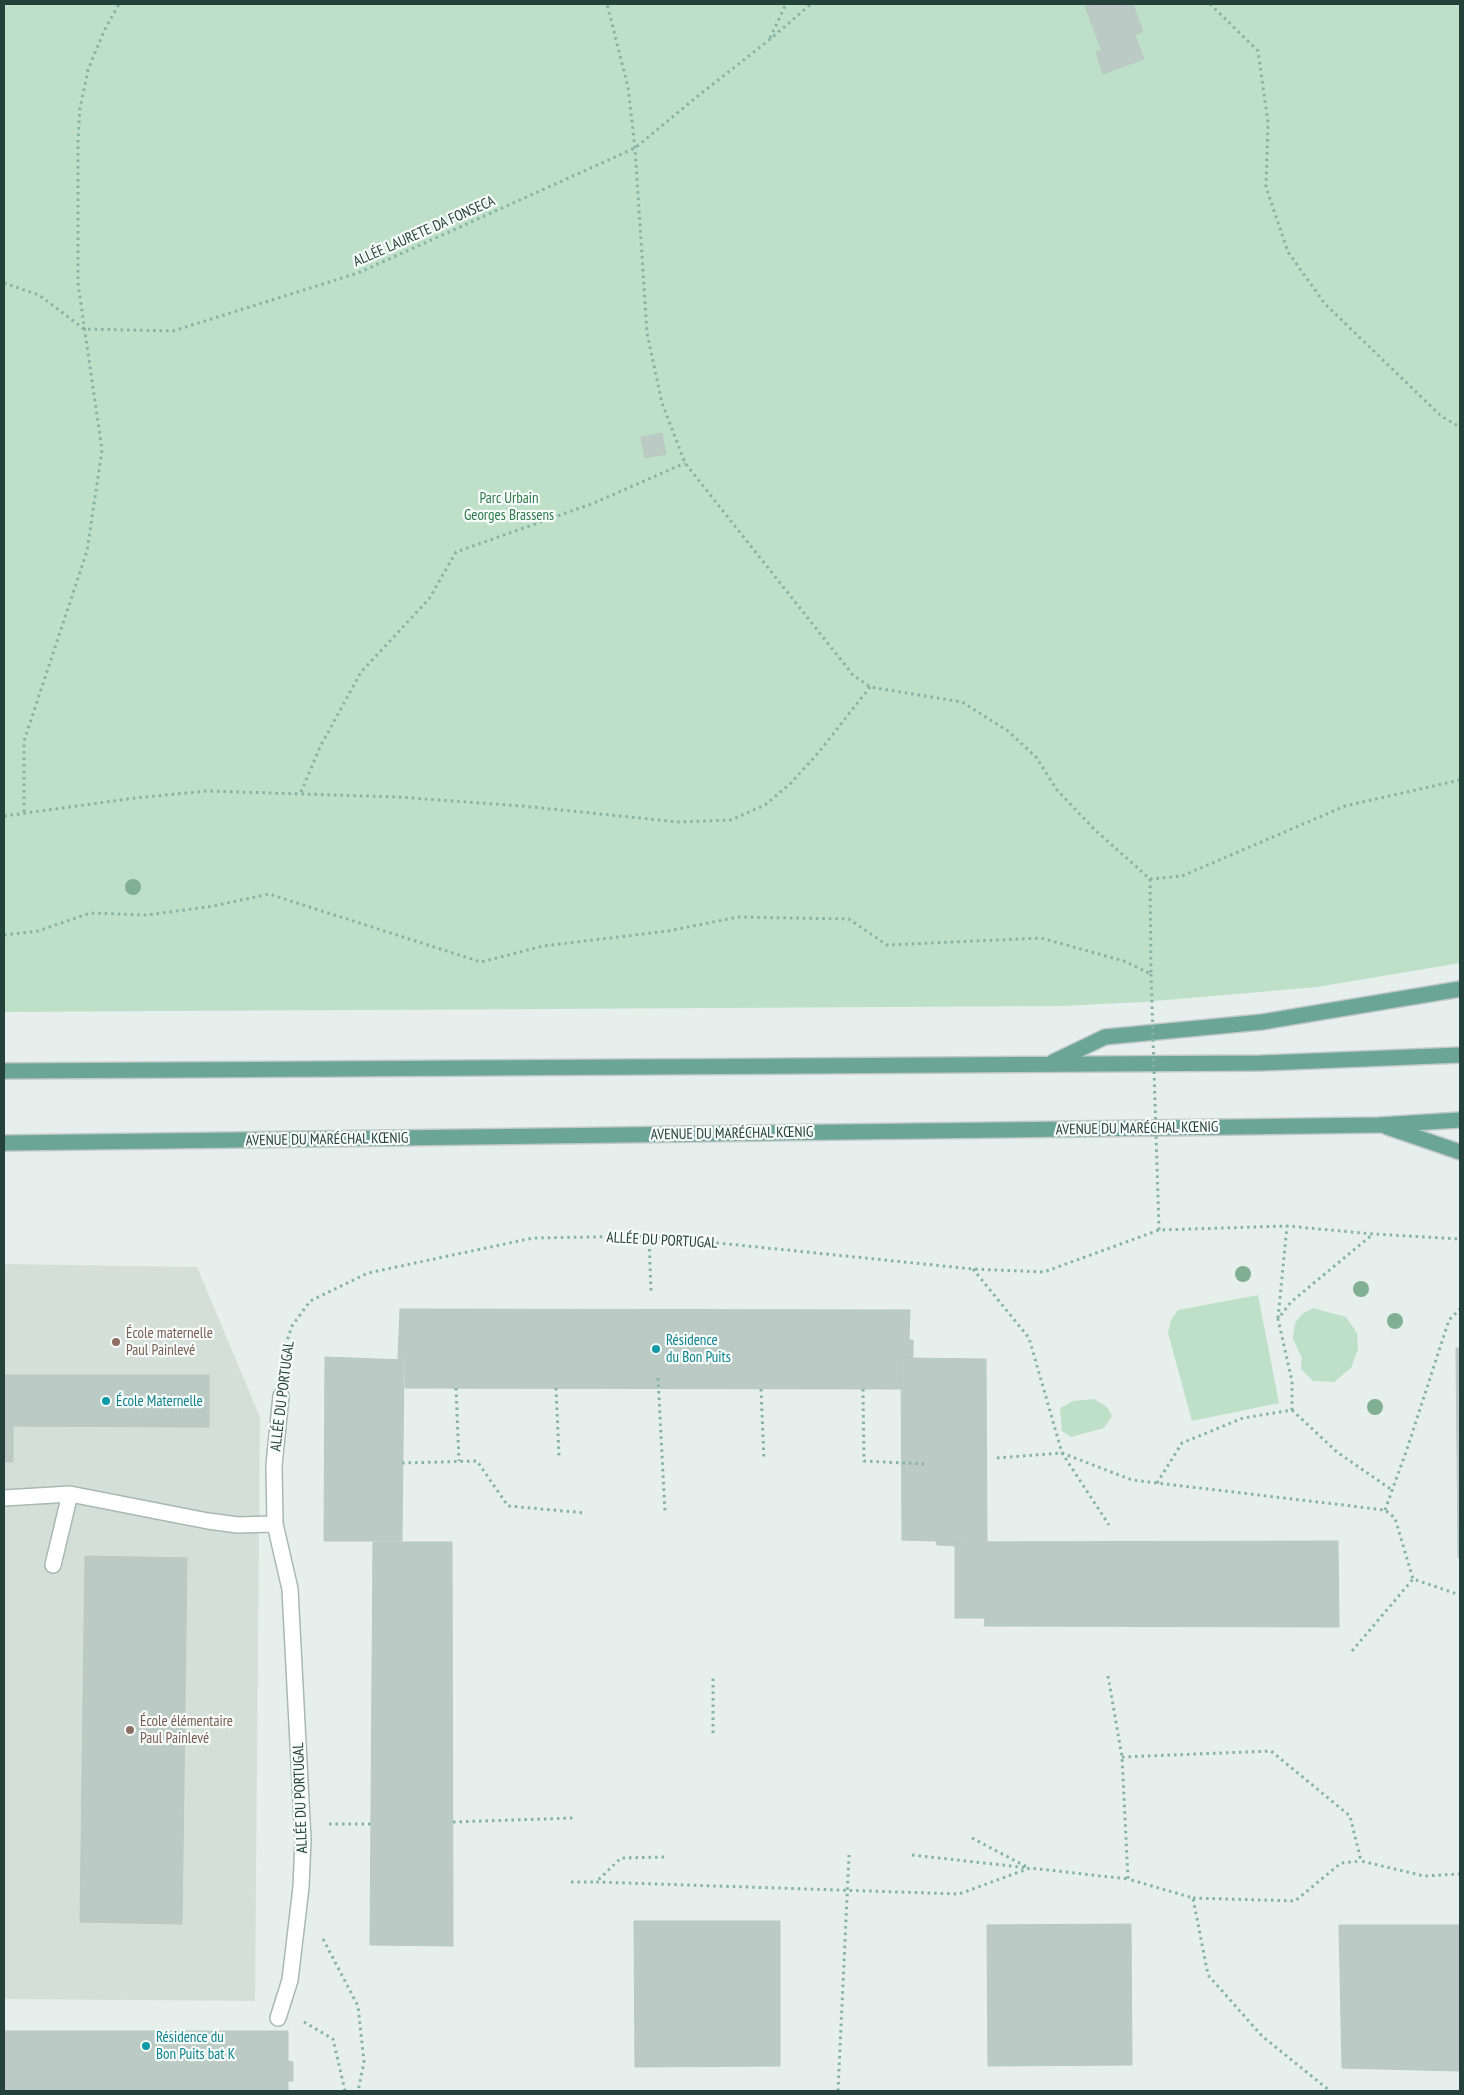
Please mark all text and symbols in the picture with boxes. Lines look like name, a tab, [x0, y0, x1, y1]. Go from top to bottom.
street label: ALLÉE LAURETE DA FONSECA	[350, 190, 498, 270]
park label: Parc Urbain Georges Brassens	[464, 488, 554, 524]
street label: AVENUE DU MARÉCHAL KŒNIG	[1055, 1117, 1218, 1138]
street label: AVENUE DU MARÉCHAL KŒNIG	[650, 1122, 813, 1143]
street label: AVENUE DU MARÉCHAL KŒNIG	[245, 1128, 408, 1149]
street label: ALLÉE DU PORTUGAL	[606, 1227, 719, 1252]
place label: École maternelle Paul Painlevé	[126, 1323, 213, 1359]
place label: Résidence du Bon Puits	[666, 1330, 731, 1366]
marker: École maternelle Paul Painlevé	[110, 1336, 122, 1348]
street label: ALLÉE DU PORTUGAL	[265, 1339, 298, 1452]
marker: Résidence du Bon Puits	[650, 1343, 662, 1355]
place label: École Maternelle	[116, 1391, 203, 1410]
marker: École Maternelle	[100, 1395, 112, 1407]
place label: École élémentaire Paul Painlevé	[140, 1711, 233, 1747]
marker: École élémentaire Paul Painlevé	[124, 1724, 136, 1736]
street label: ALLÉE DU PORTUGAL	[288, 1741, 311, 1854]
place label: Résidence du Bon Puits bat K	[156, 2027, 236, 2063]
marker: Résidence du Bon Puits bat K	[140, 2040, 152, 2052]

